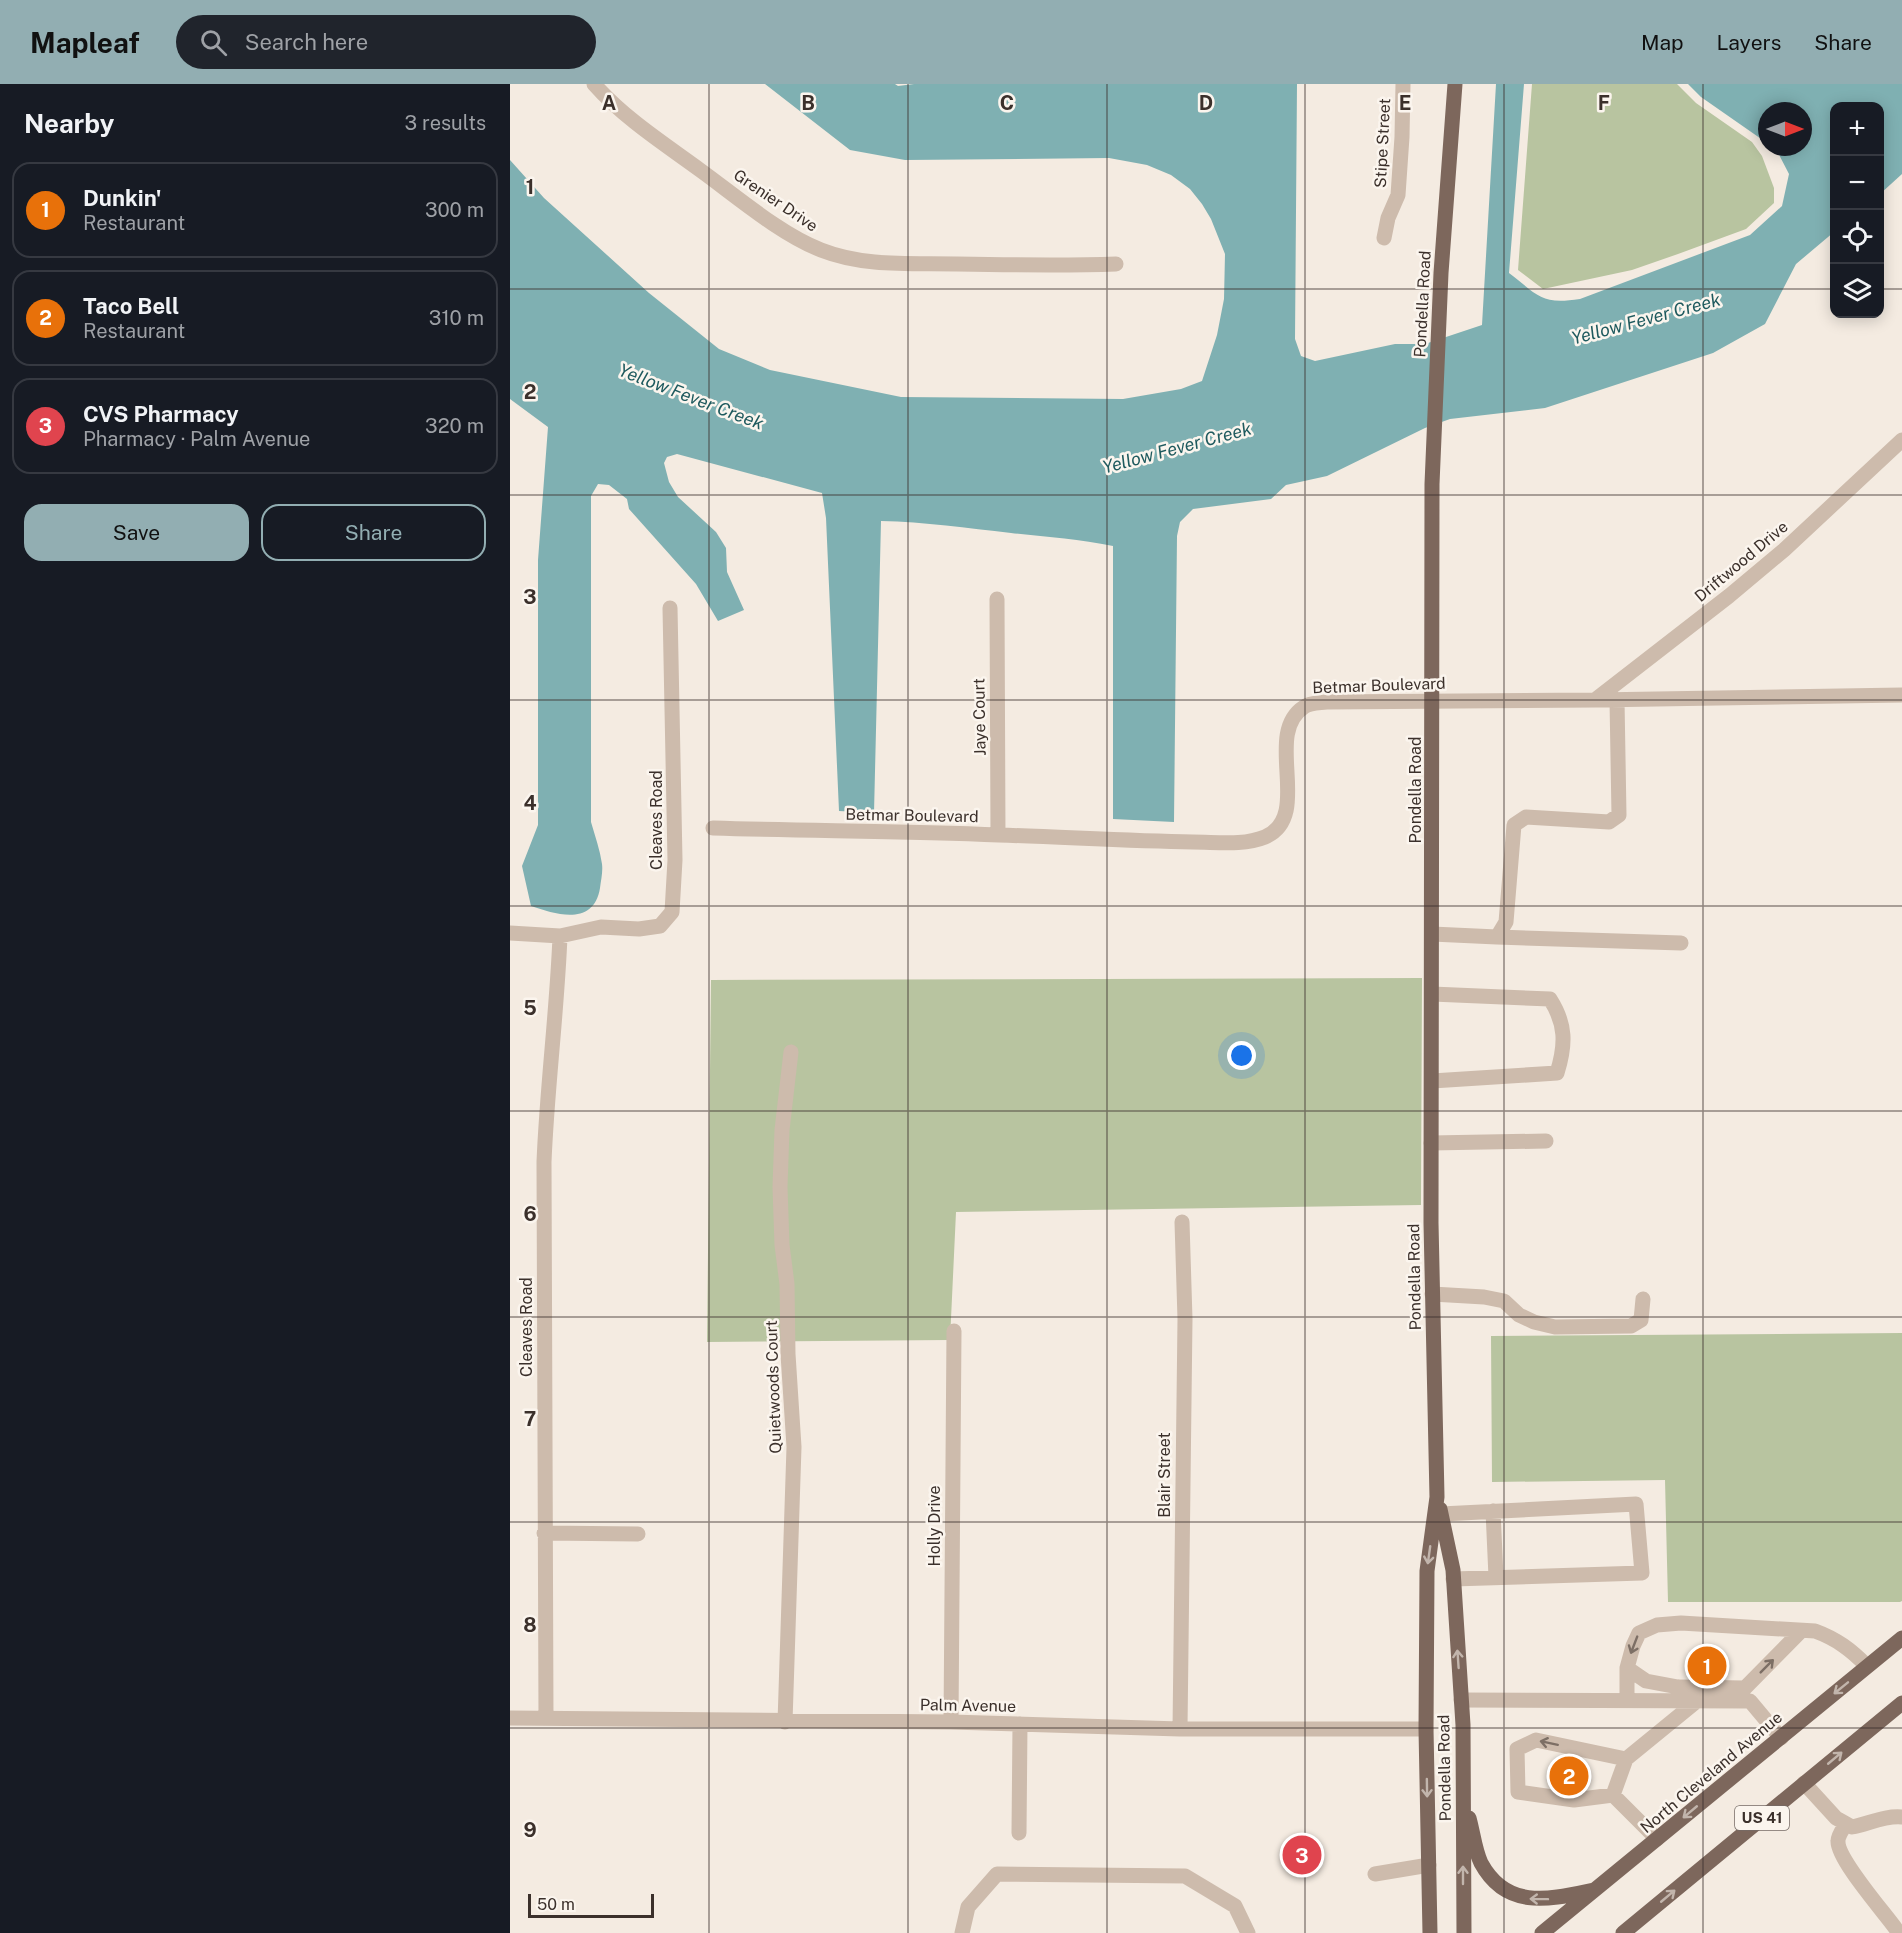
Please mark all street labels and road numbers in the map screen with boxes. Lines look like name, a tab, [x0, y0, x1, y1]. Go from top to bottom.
street label: Stipe Street	[1371, 98, 1394, 188]
street label: Grenier Drive	[730, 165, 821, 236]
street label: Pondella Road	[1410, 250, 1435, 358]
street label: Driftwood Drive	[1691, 517, 1792, 606]
street label: Betmar Boulevard	[1312, 674, 1446, 697]
street label: Jaye Court	[969, 678, 990, 756]
street label: Pondella Road	[1406, 737, 1425, 843]
street label: Cleaves Road	[647, 770, 666, 870]
street label: Betmar Boulevard	[845, 805, 979, 826]
street label: Pondella Road	[1404, 1223, 1425, 1331]
street label: Cleaves Road	[517, 1277, 536, 1377]
street label: Quietwoods Court	[762, 1320, 785, 1454]
street label: Blair Street	[1155, 1432, 1174, 1518]
street label: Holly Drive	[925, 1485, 944, 1567]
street label: Palm Avenue	[920, 1695, 1016, 1716]
street label: North Cleveland Avenue	[1637, 1708, 1786, 1837]
street label: Pondella Road	[1434, 1714, 1455, 1822]
road number: US 41	[1735, 1806, 1789, 1830]

